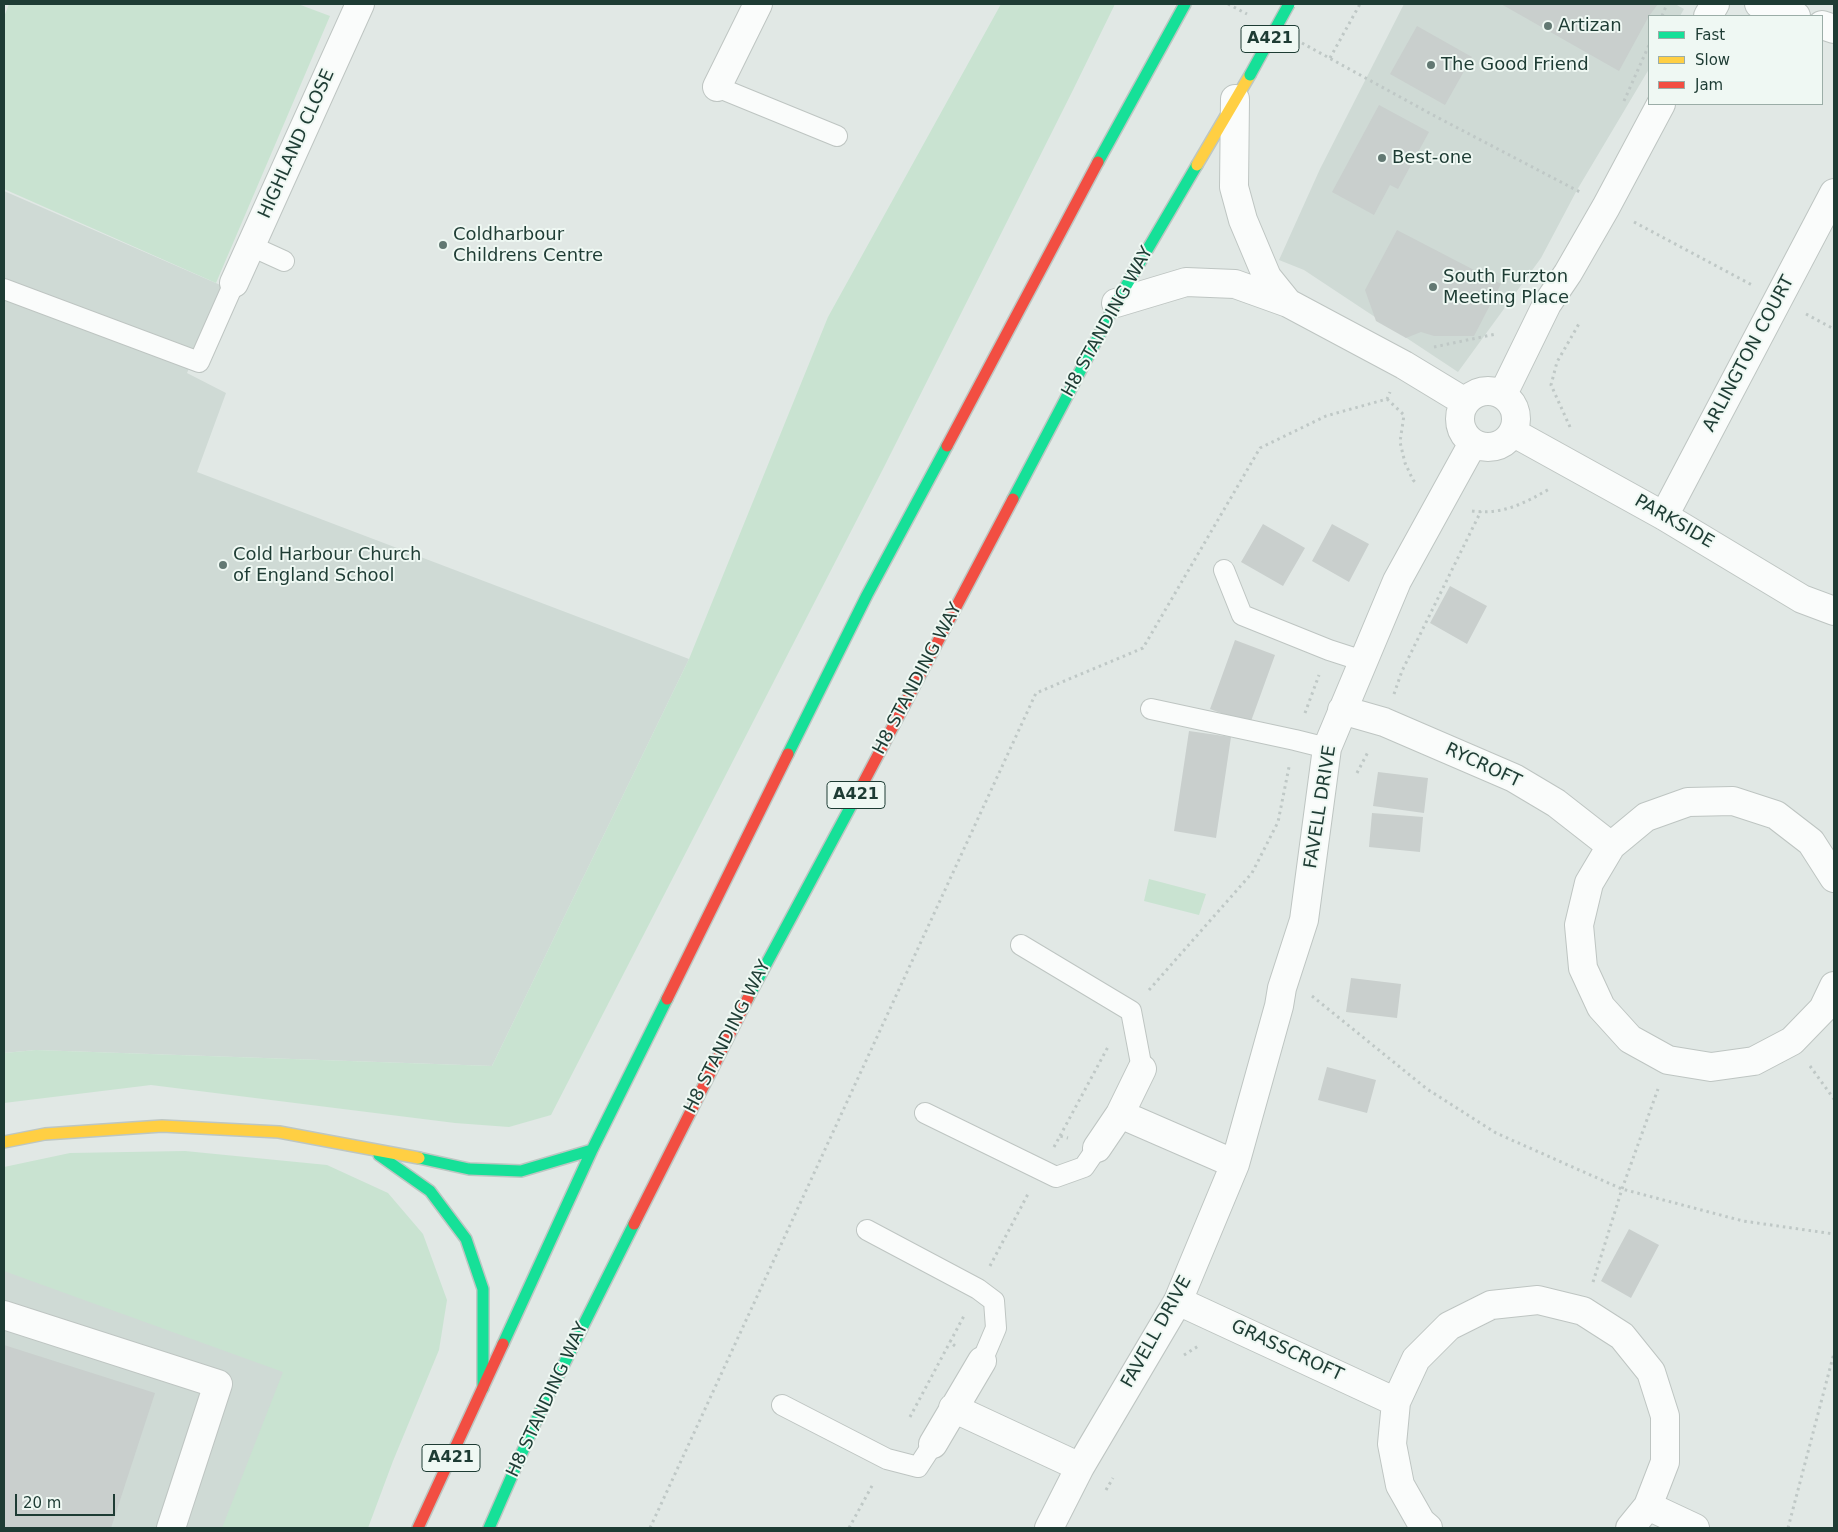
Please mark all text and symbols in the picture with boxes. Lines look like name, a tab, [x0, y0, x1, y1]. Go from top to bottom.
place label: Artizan	[1558, 15, 1622, 37]
legend	[1648, 15, 1823, 105]
marker: Artizan	[1542, 20, 1554, 32]
road number: A421	[1241, 26, 1299, 52]
text: Fast	[1695, 26, 1725, 44]
text: Slow	[1695, 51, 1730, 69]
place label: The Good Friend	[1441, 54, 1589, 76]
marker: The Good Friend	[1425, 59, 1437, 71]
street label: HIGHLAND CLOSE	[254, 66, 340, 222]
text: Jam	[1695, 76, 1723, 94]
place label: Best-one	[1392, 147, 1472, 169]
marker: Best-one	[1376, 152, 1388, 164]
place label: Coldharbour Childrens Centre	[453, 224, 603, 266]
marker: Coldharbour Childrens Centre	[437, 239, 449, 251]
street label: H8 STANDING WAY	[1058, 243, 1158, 401]
place label: South Furzton Meeting Place	[1443, 266, 1569, 308]
street label: ARLINGTON COURT	[1699, 272, 1799, 436]
marker: South Furzton Meeting Place	[1427, 281, 1439, 293]
street label: PARKSIDE	[1630, 491, 1718, 553]
place label: Cold Harbour Church of England School	[233, 544, 421, 586]
marker: Cold Harbour Church of England School	[217, 559, 229, 571]
street label: H8 STANDING WAY	[869, 600, 967, 758]
street label: RYCROFT	[1441, 739, 1525, 793]
street label: FAVELL DRIVE	[1301, 744, 1341, 870]
road number: A421	[827, 782, 885, 808]
street label: H8 STANDING WAY	[680, 957, 776, 1117]
street label: FAVELL DRIVE	[1117, 1272, 1197, 1392]
street label: GRASSCROFT	[1228, 1316, 1346, 1386]
street label: H8 STANDING WAY	[503, 1319, 593, 1481]
road number: A421	[422, 1445, 480, 1472]
scale bar	[18, 1484, 118, 1516]
text: 20 m	[23, 1494, 61, 1512]

